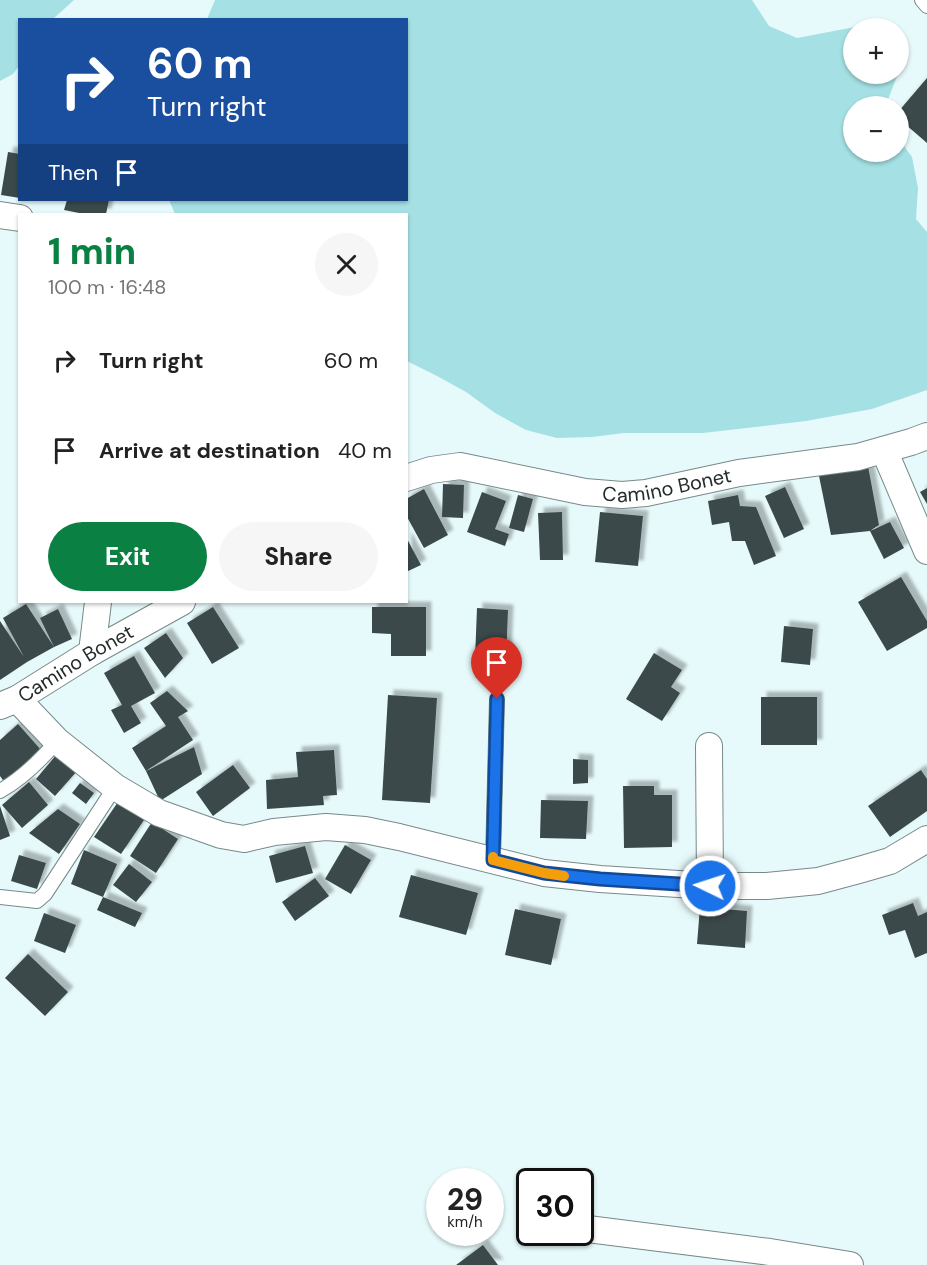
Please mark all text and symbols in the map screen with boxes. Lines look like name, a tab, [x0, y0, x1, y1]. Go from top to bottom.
map controls	[843, 18, 909, 162]
button: +	[843, 18, 909, 84]
text: 60 m	[147, 36, 253, 91]
icon: right	[48, 42, 126, 120]
text: Turn right	[147, 89, 267, 124]
button: −	[843, 96, 909, 162]
icon: arrive	[110, 156, 143, 189]
text: Then	[48, 158, 98, 187]
text: 1 min	[48, 228, 136, 275]
button: close	[315, 233, 378, 296]
text: 100 m · 16:48	[48, 274, 166, 300]
icon: right	[48, 344, 81, 377]
text: Turn right	[99, 346, 204, 375]
text: 60 m	[324, 346, 378, 375]
icon: arrive	[48, 434, 81, 467]
text: Arrive at destination	[99, 436, 320, 465]
text: 40 m	[338, 436, 392, 465]
street label: Camino Bonet	[601, 462, 734, 508]
button: Exit	[48, 522, 207, 591]
button: Share	[219, 522, 378, 591]
street label: Camino Bonet	[13, 618, 138, 708]
pin	[471, 637, 522, 699]
icon: arrive	[480, 646, 513, 679]
position arrow	[678, 854, 742, 918]
speed limit sign: 30	[516, 1168, 594, 1246]
text: 29	[447, 1180, 483, 1219]
text: km/h	[447, 1212, 483, 1232]

